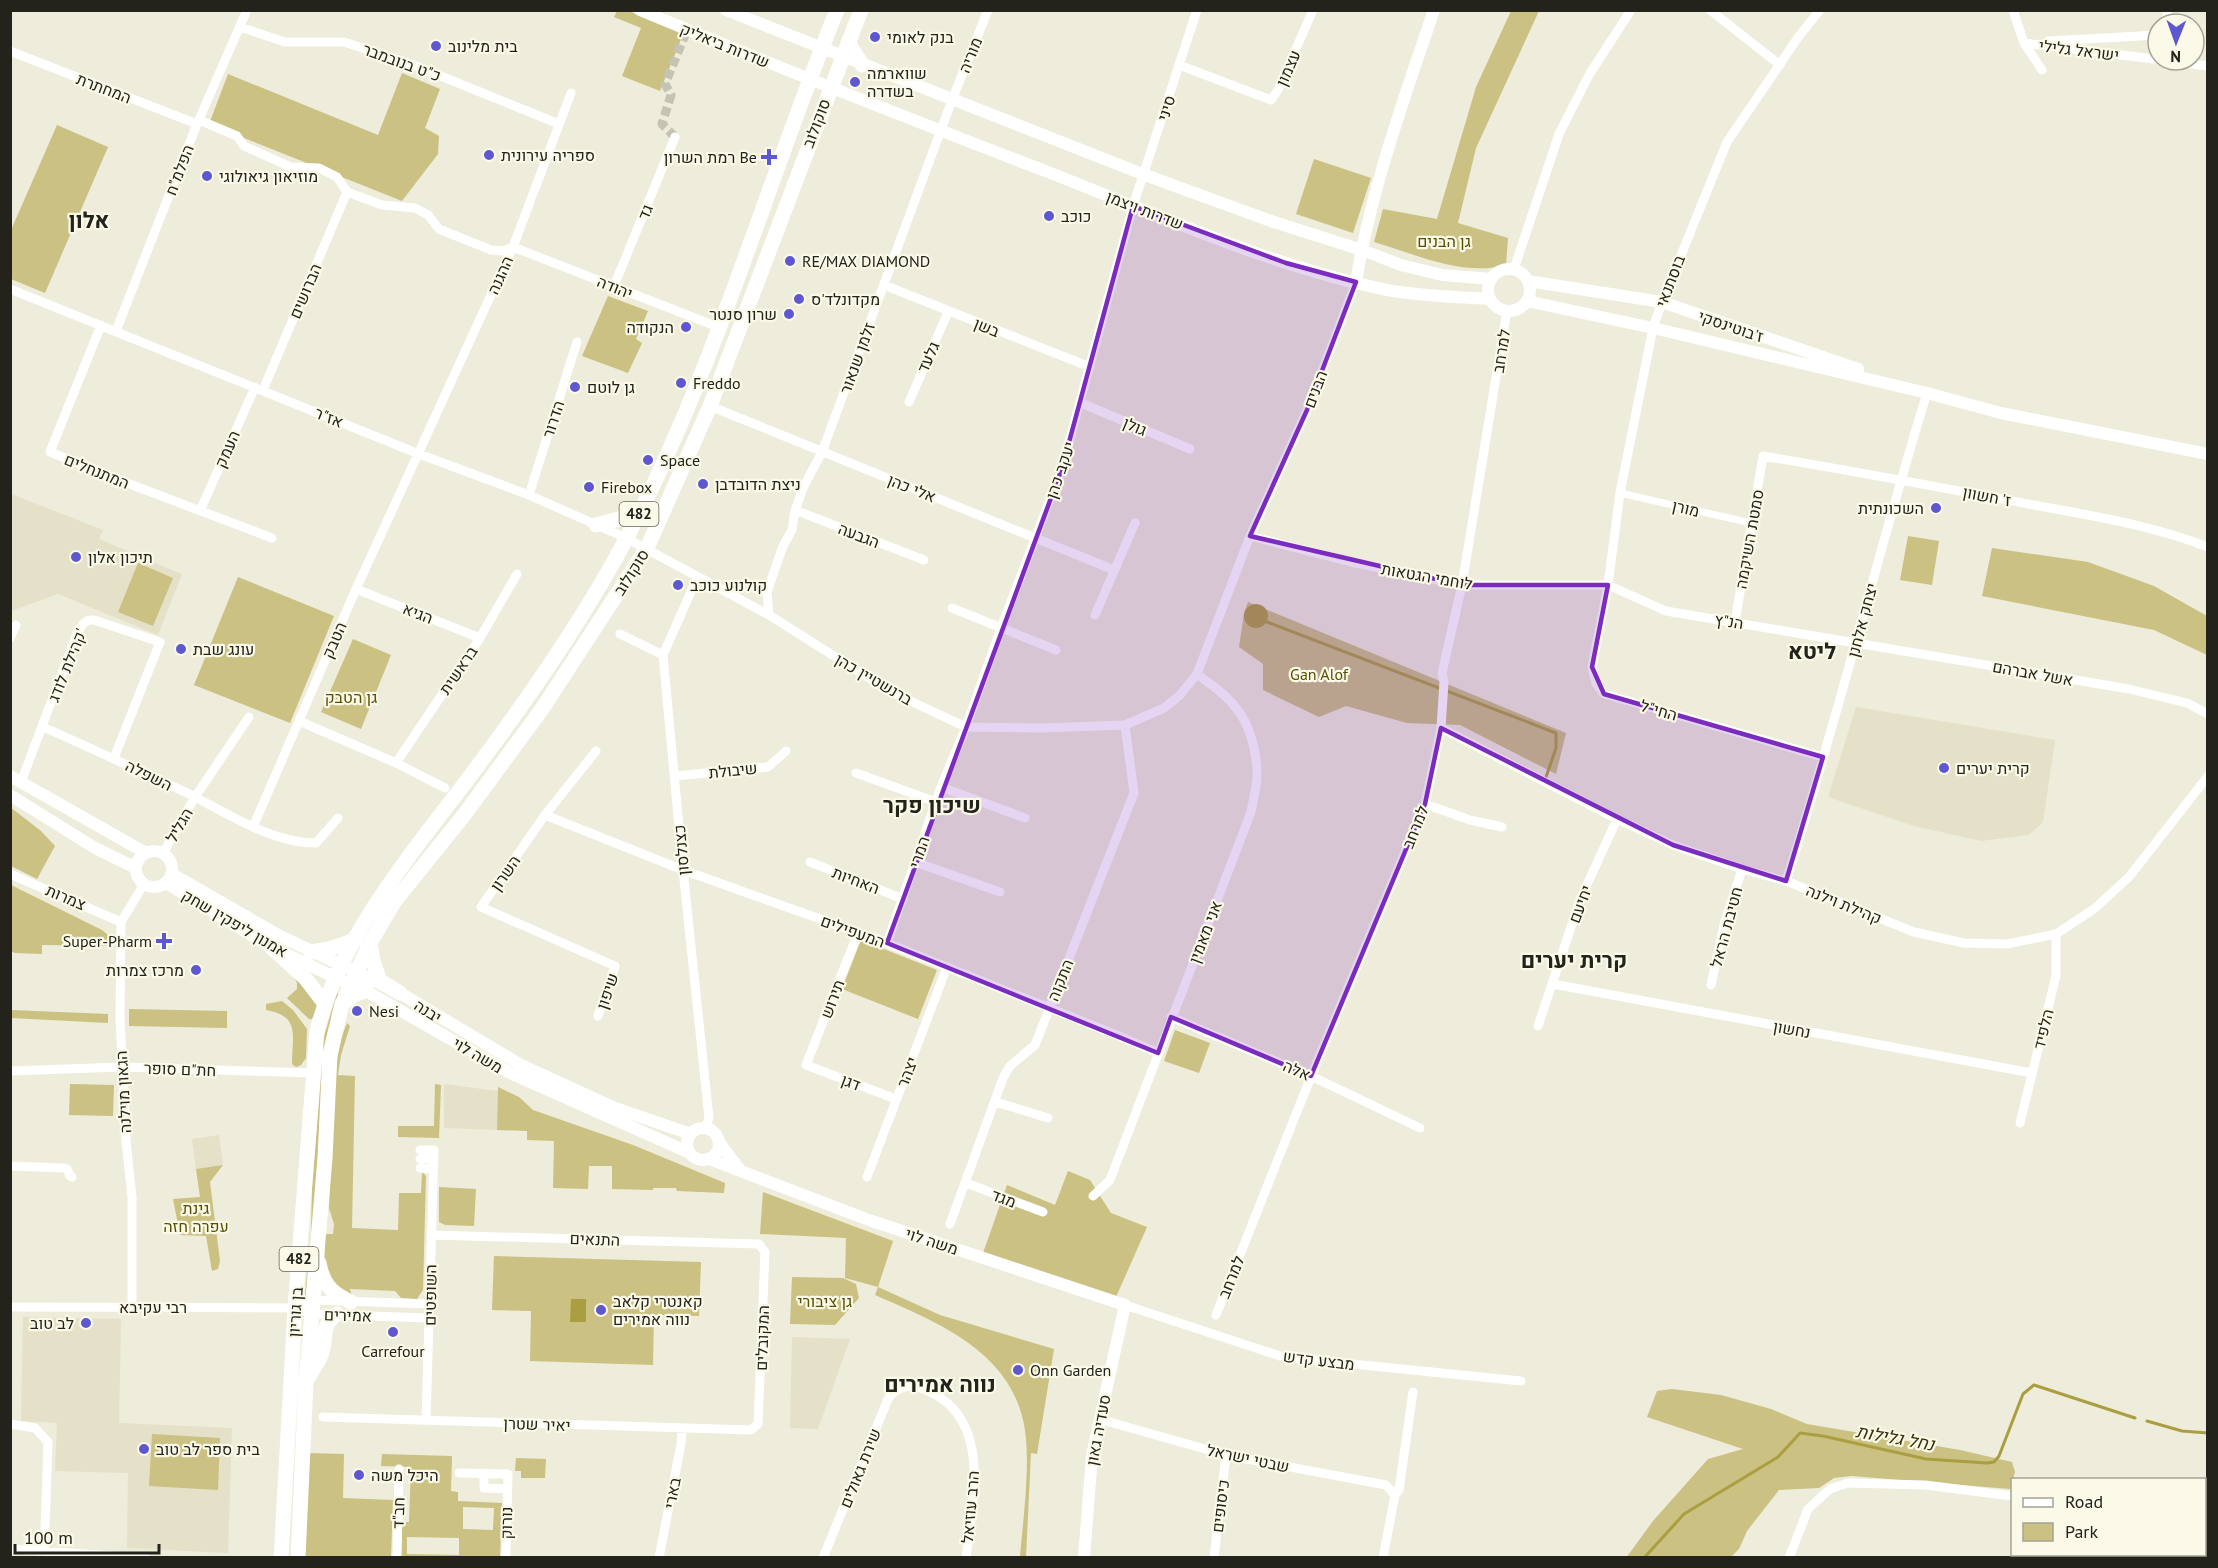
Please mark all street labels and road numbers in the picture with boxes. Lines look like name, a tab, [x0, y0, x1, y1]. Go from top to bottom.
street label: שדרות ביאליק	[677, 18, 773, 72]
street label: מוריה	[954, 34, 986, 76]
street label: ישראל גלילי	[2038, 35, 2120, 65]
street label: כ"ט בנובמבר	[360, 39, 444, 85]
street label: עצמון	[1271, 47, 1305, 89]
street label: המחתרת	[74, 68, 134, 108]
street label: סיני	[1153, 93, 1179, 123]
street label: סוקולוב	[798, 96, 834, 150]
street label: הפלמ"ח	[160, 142, 198, 198]
street label: שדרות ויצמן	[1104, 186, 1186, 234]
street label: גד	[633, 201, 657, 223]
street label: בוסתנאי	[1651, 252, 1689, 310]
street label: ההגנה	[483, 253, 517, 297]
street label: הברושים	[284, 260, 326, 322]
street label: יהודה	[594, 271, 636, 303]
street label: ז'בוטינסקי	[1696, 306, 1767, 347]
street label: בשן	[971, 313, 1003, 341]
street label: זלמן שנאור	[835, 319, 879, 396]
street label: למרחב	[1488, 328, 1514, 374]
street label: גלעד	[912, 338, 944, 376]
street label: הבנים	[1299, 367, 1331, 411]
street label: הדרור	[538, 398, 568, 440]
street label: אז"ר	[312, 402, 346, 432]
street label: גולן	[1120, 412, 1150, 440]
street label: העמק	[210, 427, 244, 471]
street label: יעקב כהן	[1041, 439, 1079, 501]
street label: המתנחלים	[62, 449, 132, 493]
street label: אלי כהן	[885, 469, 939, 507]
street label: ז' חשוון	[1961, 482, 2013, 511]
street label: סמטת השיקמה	[1730, 488, 1768, 590]
street label: מורן	[1670, 495, 1702, 521]
road number: 482	[620, 502, 658, 526]
street label: הגבעה	[835, 518, 883, 552]
street label: סוקולוב	[609, 545, 653, 599]
street label: לוחמי הגטאות	[1380, 558, 1474, 594]
street label: יצחק אלחנן	[1842, 581, 1882, 659]
street label: הגיא	[400, 598, 436, 628]
street label: הנ"ץ	[1713, 609, 1745, 633]
street label: הטבק	[317, 619, 351, 661]
street label: קהילת לודג'	[43, 625, 91, 705]
street label: בראשית	[435, 642, 482, 698]
street label: ברנשטיין כהן	[832, 649, 917, 709]
street label: אשל אברהם	[1991, 656, 2075, 690]
street label: החי"ל	[1638, 695, 1680, 725]
street label: השפלה	[122, 755, 176, 795]
street label: שיבולת	[708, 757, 758, 783]
street label: למרחב	[1397, 803, 1433, 851]
street label: הגליל	[161, 804, 197, 846]
street label: כצנלסון	[669, 824, 693, 876]
street label: המרי	[904, 834, 934, 870]
street label: השרון	[486, 851, 524, 895]
street label: האחיות	[830, 862, 882, 898]
street label: צמרות	[43, 880, 89, 914]
street label: קהילת וילנה	[1803, 880, 1885, 928]
street label: יחיעם	[1564, 882, 1596, 926]
street label: חטיבת הראל	[1706, 884, 1746, 970]
street label: אמנון ליפקין שחק	[179, 885, 291, 961]
street label: אני מאמין	[1184, 898, 1226, 966]
street label: המעפילים	[818, 910, 888, 952]
street label: התקוה	[1043, 956, 1077, 1004]
street label: שיפון	[592, 970, 622, 1012]
street label: תירוש	[815, 977, 849, 1021]
street label: יבנה	[411, 995, 445, 1027]
street label: הלפיד	[2028, 1007, 2058, 1051]
street label: נחשון	[1772, 1016, 1812, 1042]
street label: משה לוי	[449, 1033, 507, 1077]
street label: הגאון מוילנה	[111, 1050, 135, 1134]
street label: יצהר	[892, 1054, 922, 1090]
street label: אלה	[1280, 1055, 1314, 1085]
street label: חת"ם סופר	[144, 1058, 216, 1080]
street label: דגן	[838, 1069, 864, 1095]
street label: מגד	[989, 1184, 1019, 1212]
street label: משה לוי	[903, 1223, 961, 1259]
street label: התנאים	[569, 1228, 621, 1250]
road number: 482	[280, 1247, 318, 1271]
street label: למרחב	[1213, 1253, 1249, 1301]
street label: השופטים	[419, 1264, 441, 1326]
street label: בן גוריון	[283, 1286, 307, 1338]
street label: רבי עקיבא	[119, 1297, 187, 1317]
street label: אמירים	[324, 1304, 372, 1326]
street label: המקובלים	[751, 1305, 773, 1371]
street label: מבצע קדש	[1282, 1346, 1356, 1374]
street label: סעדיה גאון	[1081, 1393, 1115, 1467]
street label: יאיר שטרן	[503, 1413, 571, 1435]
street label: שירת גאולים	[835, 1425, 885, 1511]
street label: שבטי ישראל	[1205, 1439, 1291, 1477]
street label: הרב עוזיאל	[957, 1470, 983, 1544]
street label: בארי	[659, 1475, 685, 1510]
street label: כיסופים	[1207, 1478, 1233, 1534]
street label: חב"ד	[387, 1497, 409, 1529]
street label: נורוק	[496, 1506, 516, 1540]

